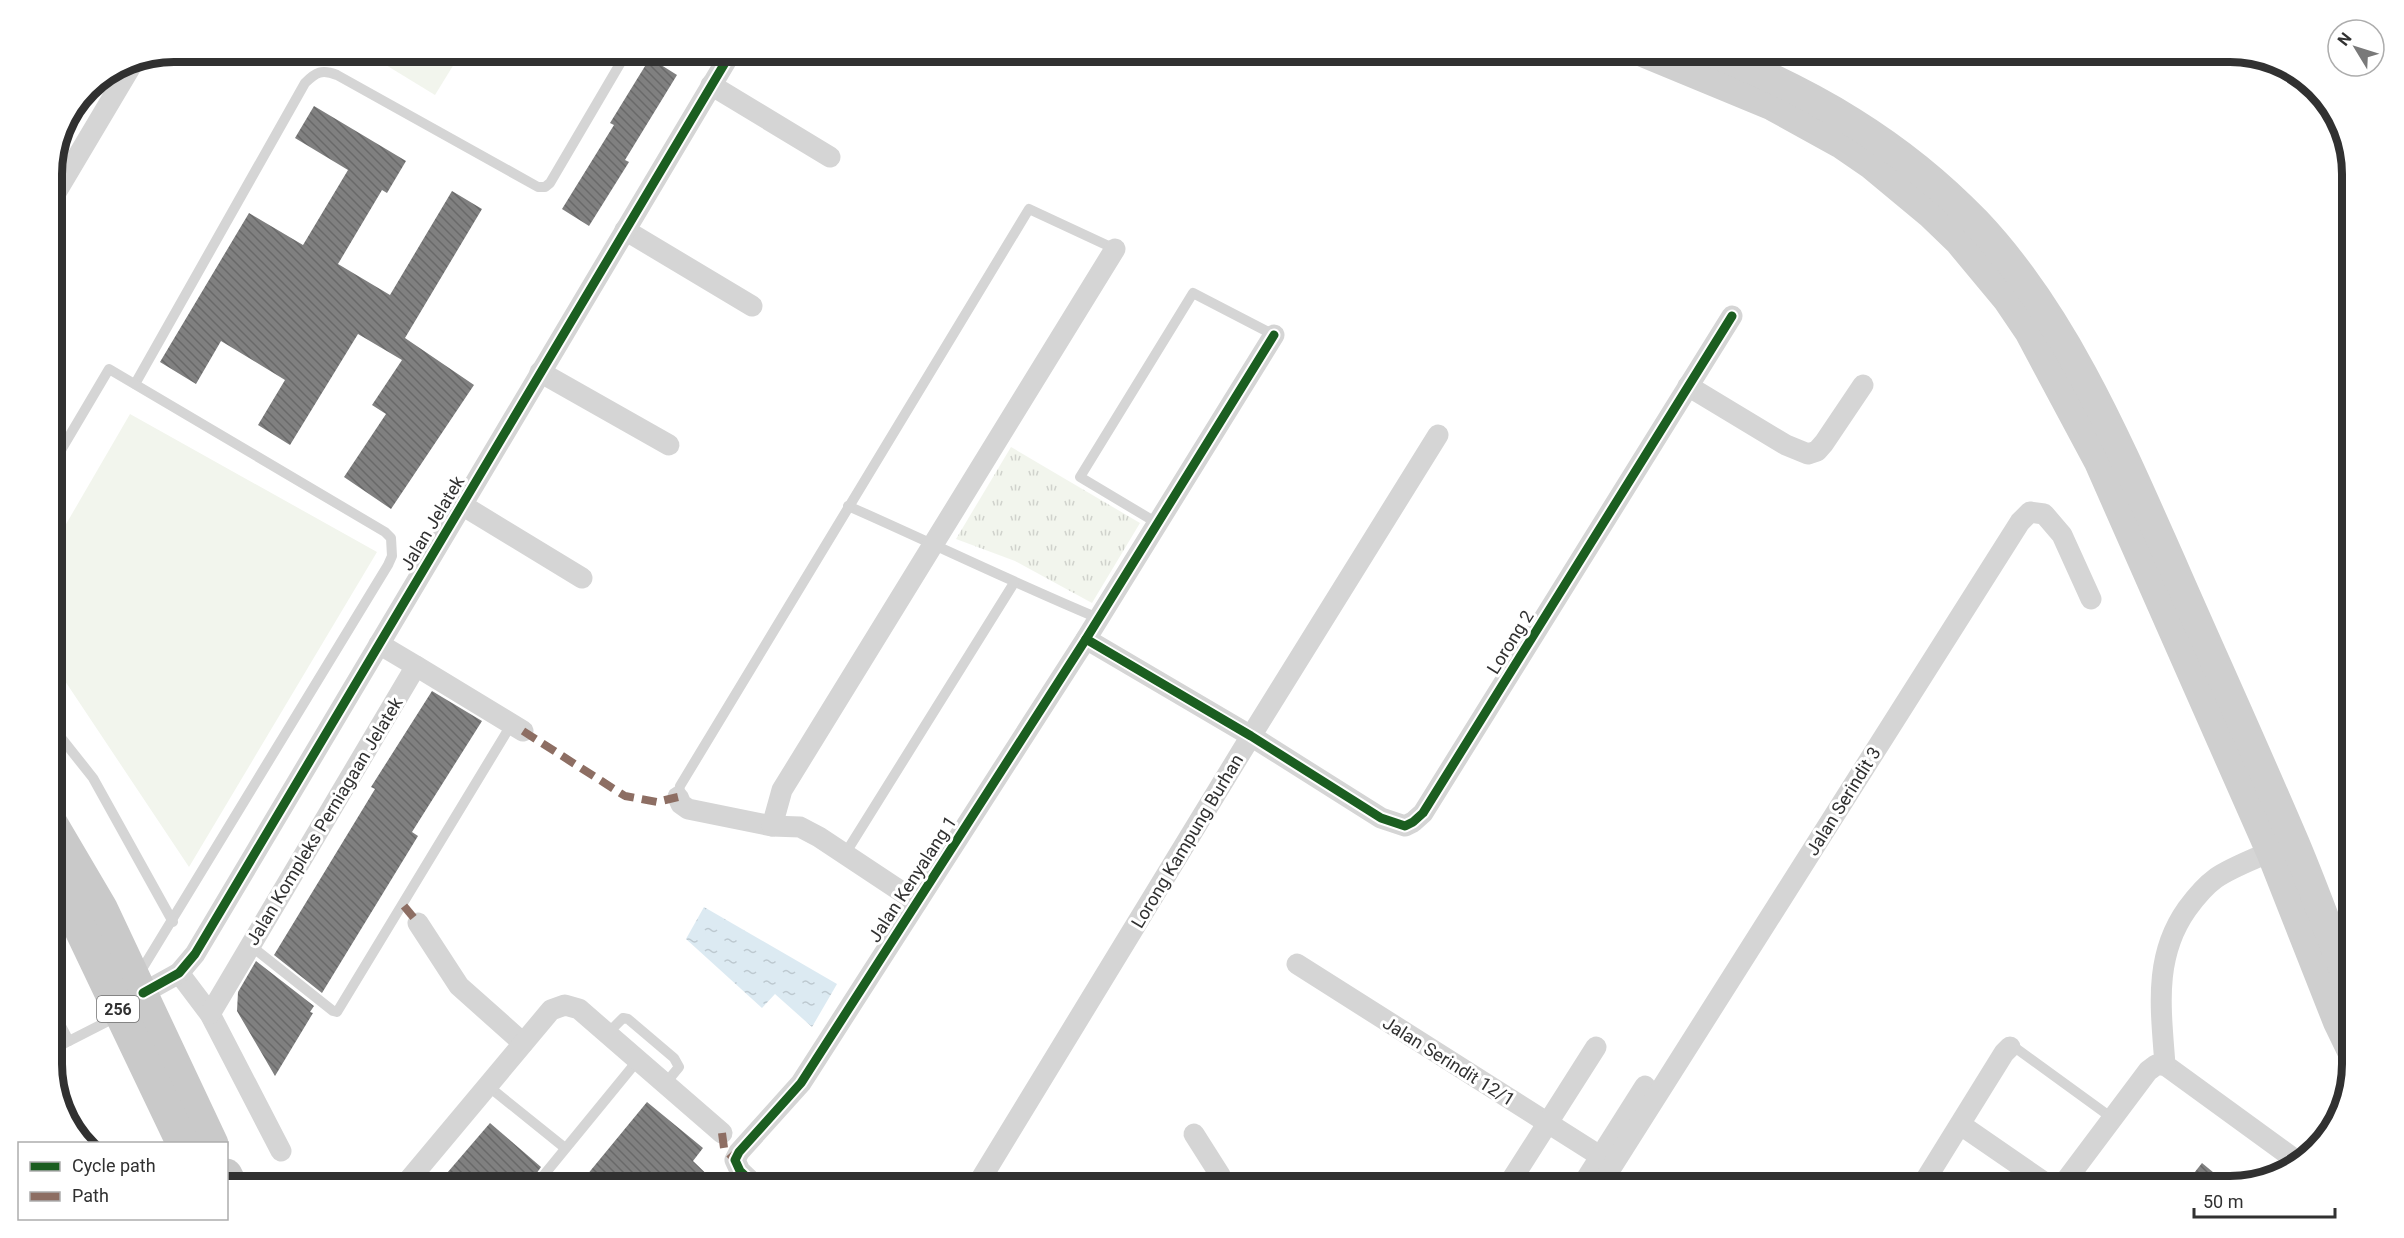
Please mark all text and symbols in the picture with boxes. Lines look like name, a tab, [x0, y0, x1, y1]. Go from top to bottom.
north arrow	[2326, 18, 2386, 78]
text: N	[2334, 29, 2356, 49]
street label: Jalan Jelatek	[396, 471, 469, 574]
street label: Lorong 2	[1482, 606, 1538, 678]
street label: Jalan Kompleks Perniagaan Jelatek	[241, 692, 407, 949]
street label: Jalan Serindit 3	[1801, 743, 1885, 859]
street label: Lorong Kampung Burhan	[1127, 750, 1247, 932]
street label: Jalan Kenyalang 1	[863, 812, 961, 946]
road number: 256	[97, 996, 139, 1022]
street label: Jalan Serindit 12/1	[1379, 1012, 1519, 1110]
legend	[18, 1142, 228, 1220]
text: Cycle path	[72, 1155, 156, 1176]
scale bar	[2194, 1181, 2335, 1219]
text: Path	[72, 1185, 109, 1206]
text: 50 m	[2203, 1191, 2243, 1212]

